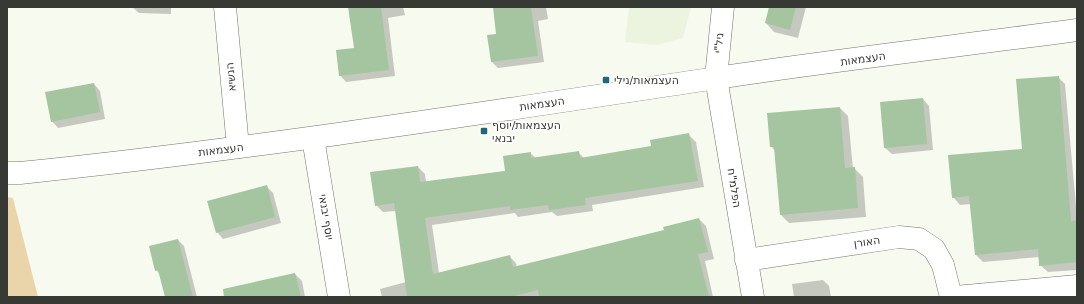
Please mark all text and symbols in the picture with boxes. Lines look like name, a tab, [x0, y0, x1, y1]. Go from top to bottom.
street label: ניל"י	[712, 32, 726, 54]
street label: העצמאות	[839, 49, 887, 69]
street label: הנשיא	[223, 62, 239, 92]
place label: העצמאות/נילי	[614, 74, 679, 87]
marker: העצמאות/נילי	[601, 75, 611, 85]
street label: העצמאות	[518, 94, 566, 114]
place label: העצמאות/יוסף יבנאי	[492, 119, 561, 145]
marker: העצמאות/יוסף יבנאי	[479, 126, 489, 136]
street label: העצמאות	[198, 141, 244, 159]
street label: הפלמ"ח	[724, 167, 744, 209]
street label: יוסף יבנאי	[316, 193, 336, 241]
street label: האורן	[853, 234, 881, 250]

